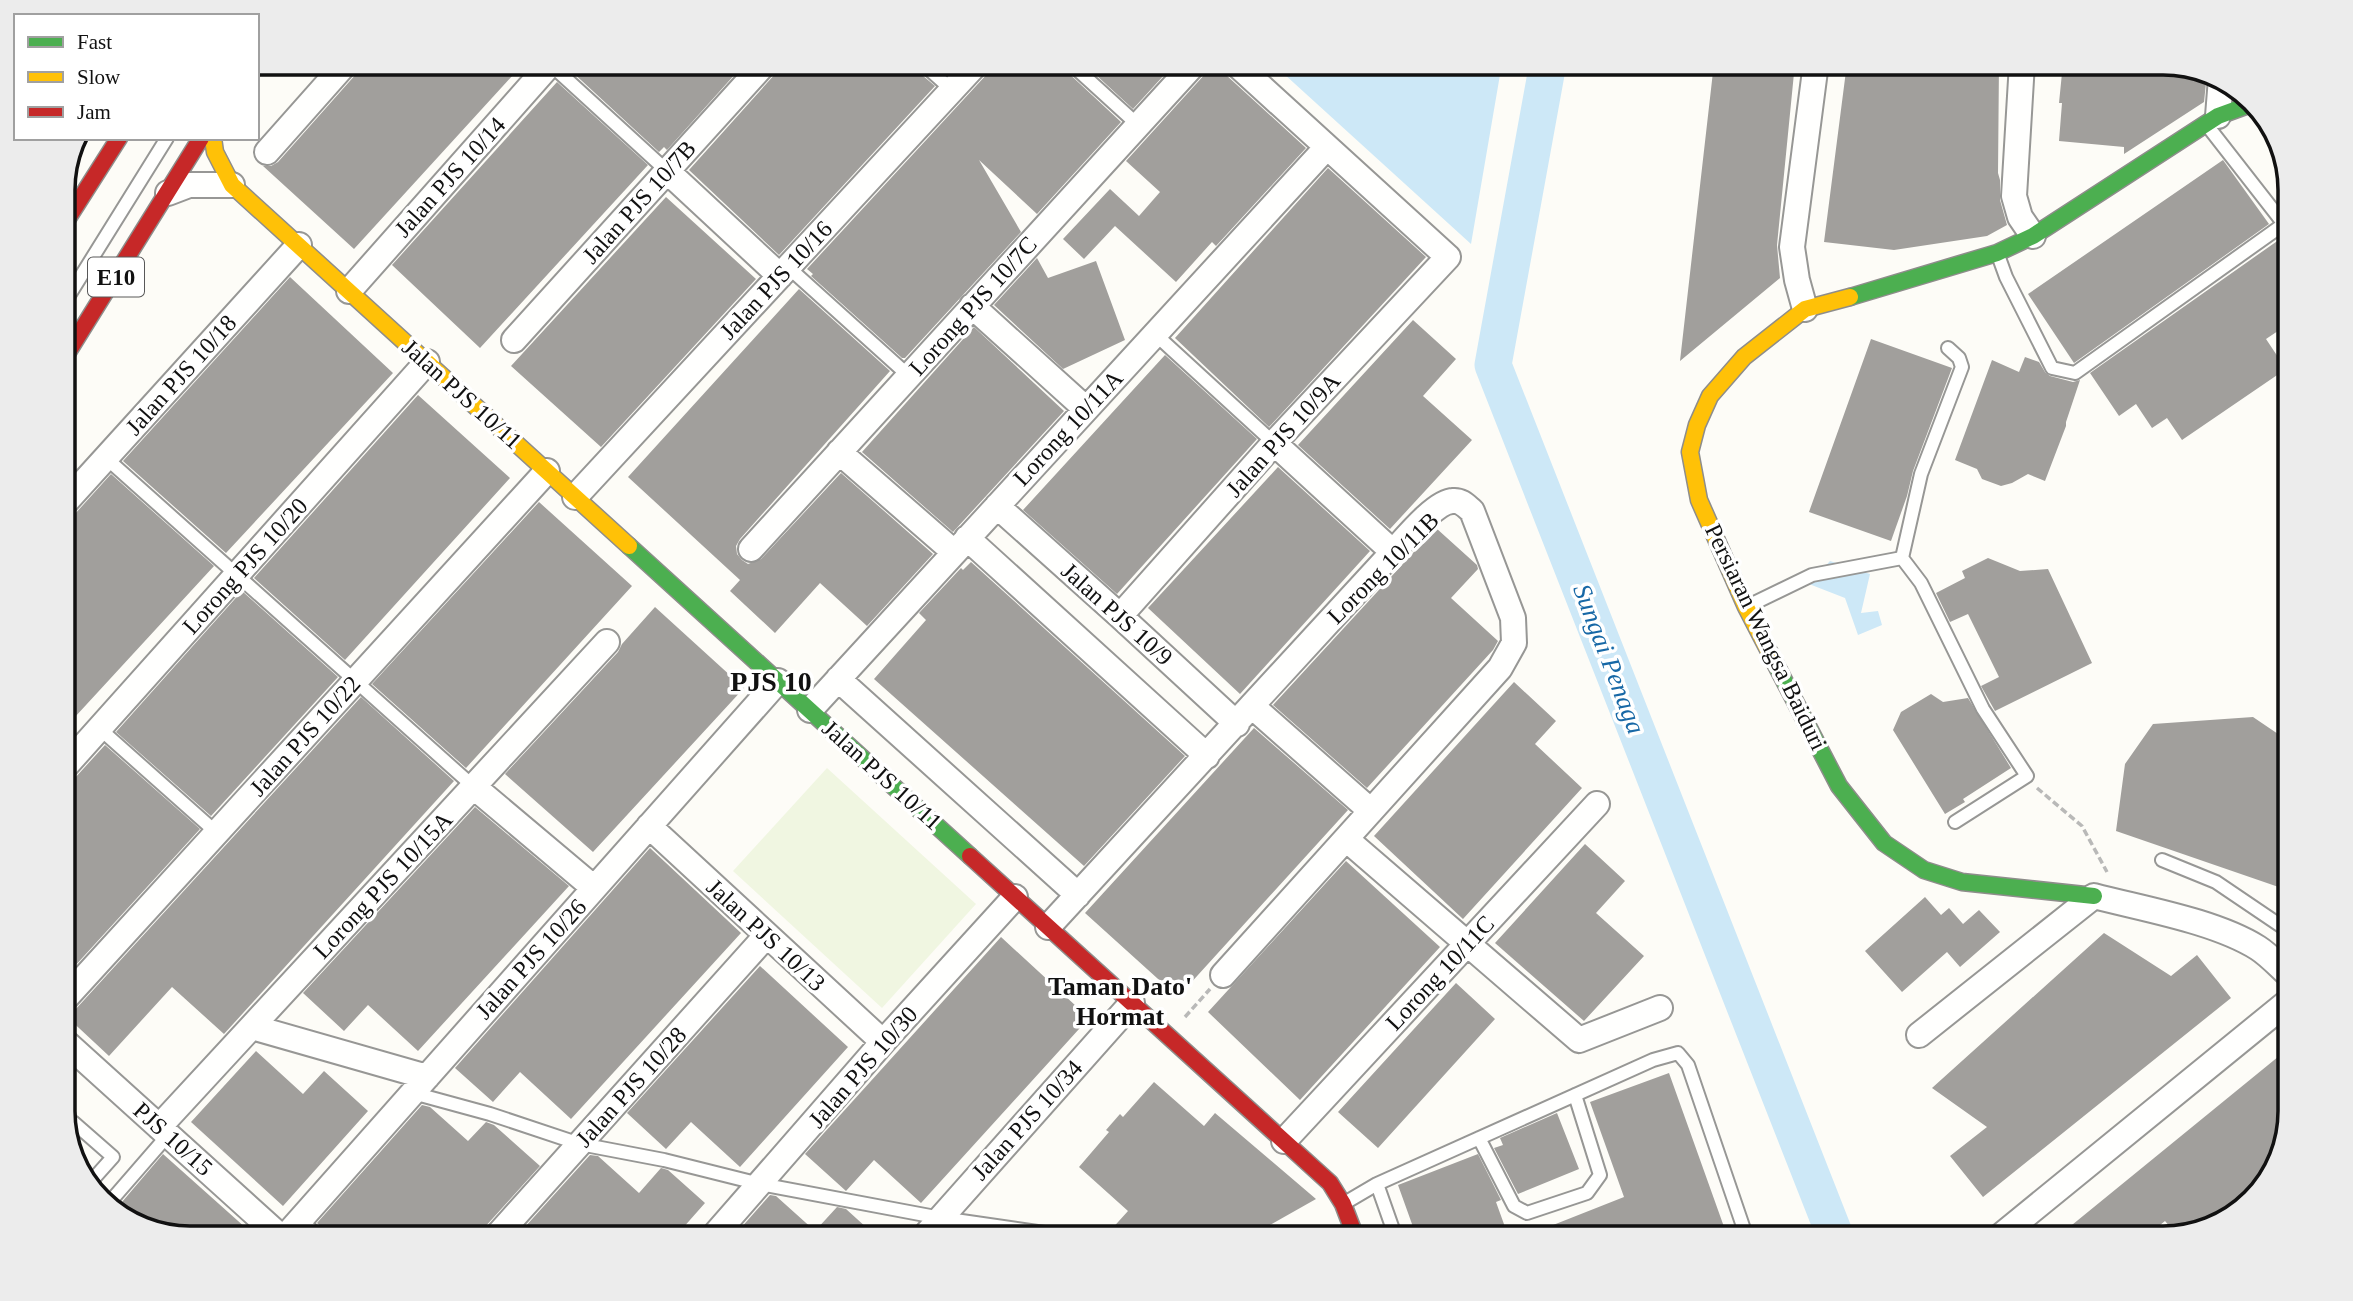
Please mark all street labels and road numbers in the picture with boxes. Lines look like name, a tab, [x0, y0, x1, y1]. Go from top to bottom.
street label: Jalan PJS 10/14	[389, 112, 511, 242]
street label: Jalan PJS 10/7B	[577, 135, 701, 269]
street label: Jalan PJS 10/16	[715, 216, 837, 344]
street label: Lorong PJS 10/7C	[904, 231, 1042, 381]
road number: E10	[88, 258, 144, 296]
street label: Jalan PJS 10/18	[120, 310, 242, 440]
street label: Jalan PJS 10/11	[397, 334, 527, 454]
street label: Lorong 10/11A	[1008, 365, 1128, 491]
street label: Jalan PJS 10/9A	[1221, 367, 1346, 502]
street label: Lorong PJS 10/20	[177, 493, 313, 639]
street label: Lorong 10/11B	[1322, 507, 1444, 629]
street label: Persiaran Wangsa Baiduri	[1700, 520, 1832, 755]
street label: Jalan PJS 10/9	[1056, 557, 1178, 671]
street label: Jalan PJS 10/22	[244, 671, 366, 801]
street label: Jalan PJS 10/11	[817, 715, 947, 835]
street label: Lorong PJS 10/15A	[308, 806, 458, 964]
street label: Jalan PJS 10/13	[702, 874, 830, 996]
street label: Jalan PJS 10/26	[470, 894, 592, 1024]
street label: Lorong 10/11C	[1381, 911, 1499, 1035]
street label: Jalan PJS 10/30	[803, 1001, 923, 1133]
street label: Jalan PJS 10/28	[570, 1022, 692, 1152]
street label: Jalan PJS 10/34	[966, 1055, 1088, 1185]
street label: PJS 10/15	[128, 1097, 218, 1181]

